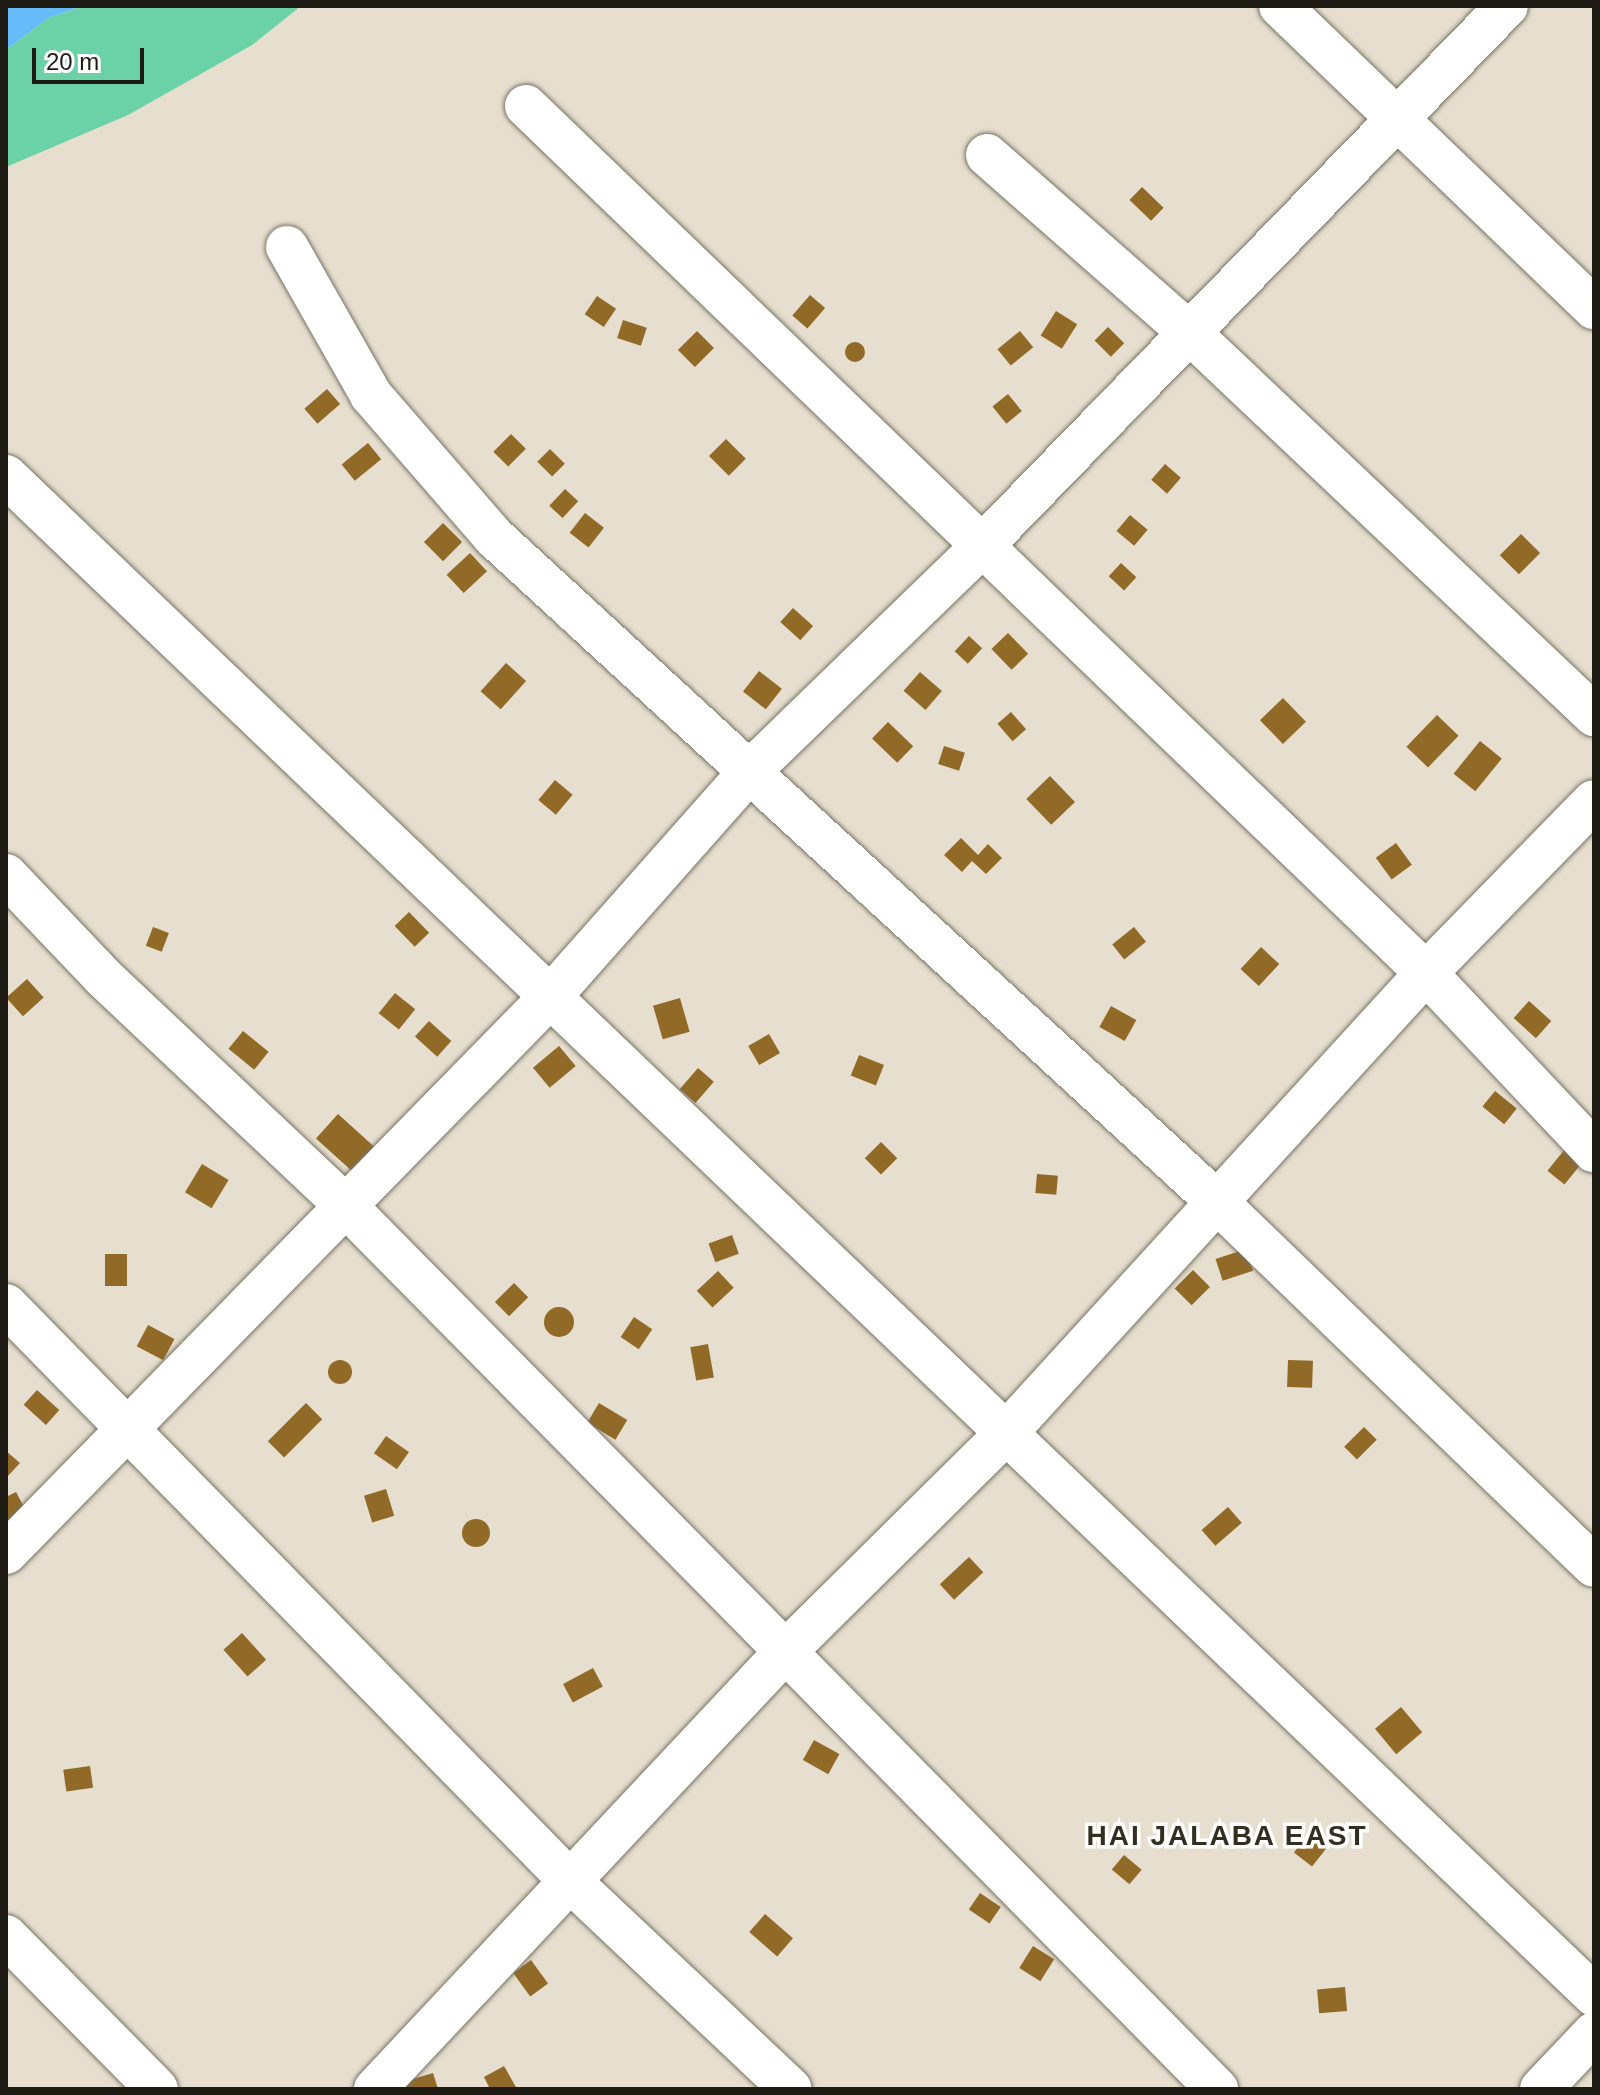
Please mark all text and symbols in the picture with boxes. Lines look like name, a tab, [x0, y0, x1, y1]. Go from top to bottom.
scale bar	[36, 32, 148, 82]
text: 20 m	[46, 48, 99, 75]
district label: HAI JALABA EAST	[1086, 1819, 1368, 1853]

